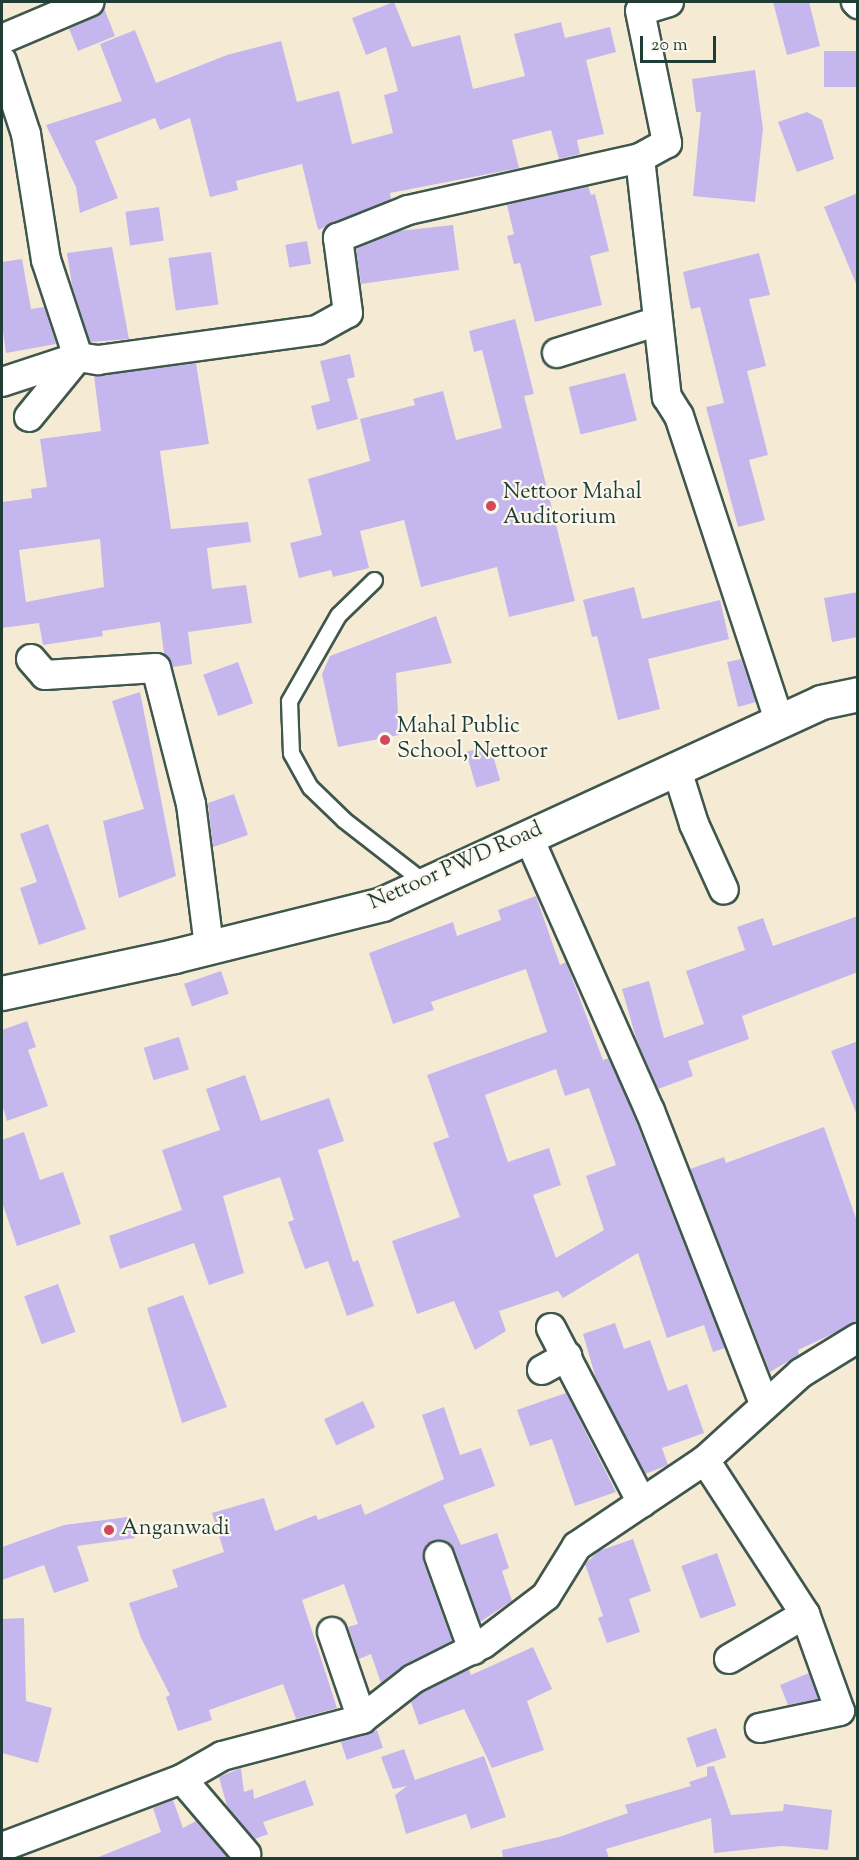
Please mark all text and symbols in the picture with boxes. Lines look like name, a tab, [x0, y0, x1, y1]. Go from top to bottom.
scale bar	[643, 24, 720, 62]
text: 20 m	[651, 33, 688, 59]
place label: Nettoor Mahal Auditorium	[503, 480, 642, 532]
marker: Nettoor Mahal Auditorium	[484, 499, 498, 513]
place label: Mahal Public School, Nettoor	[397, 714, 548, 766]
marker: Mahal Public School, Nettoor	[378, 733, 392, 747]
street label: Nettoor PWD Road	[365, 817, 547, 917]
place label: Anganwadi	[121, 1517, 230, 1543]
marker: Anganwadi	[102, 1523, 116, 1537]

